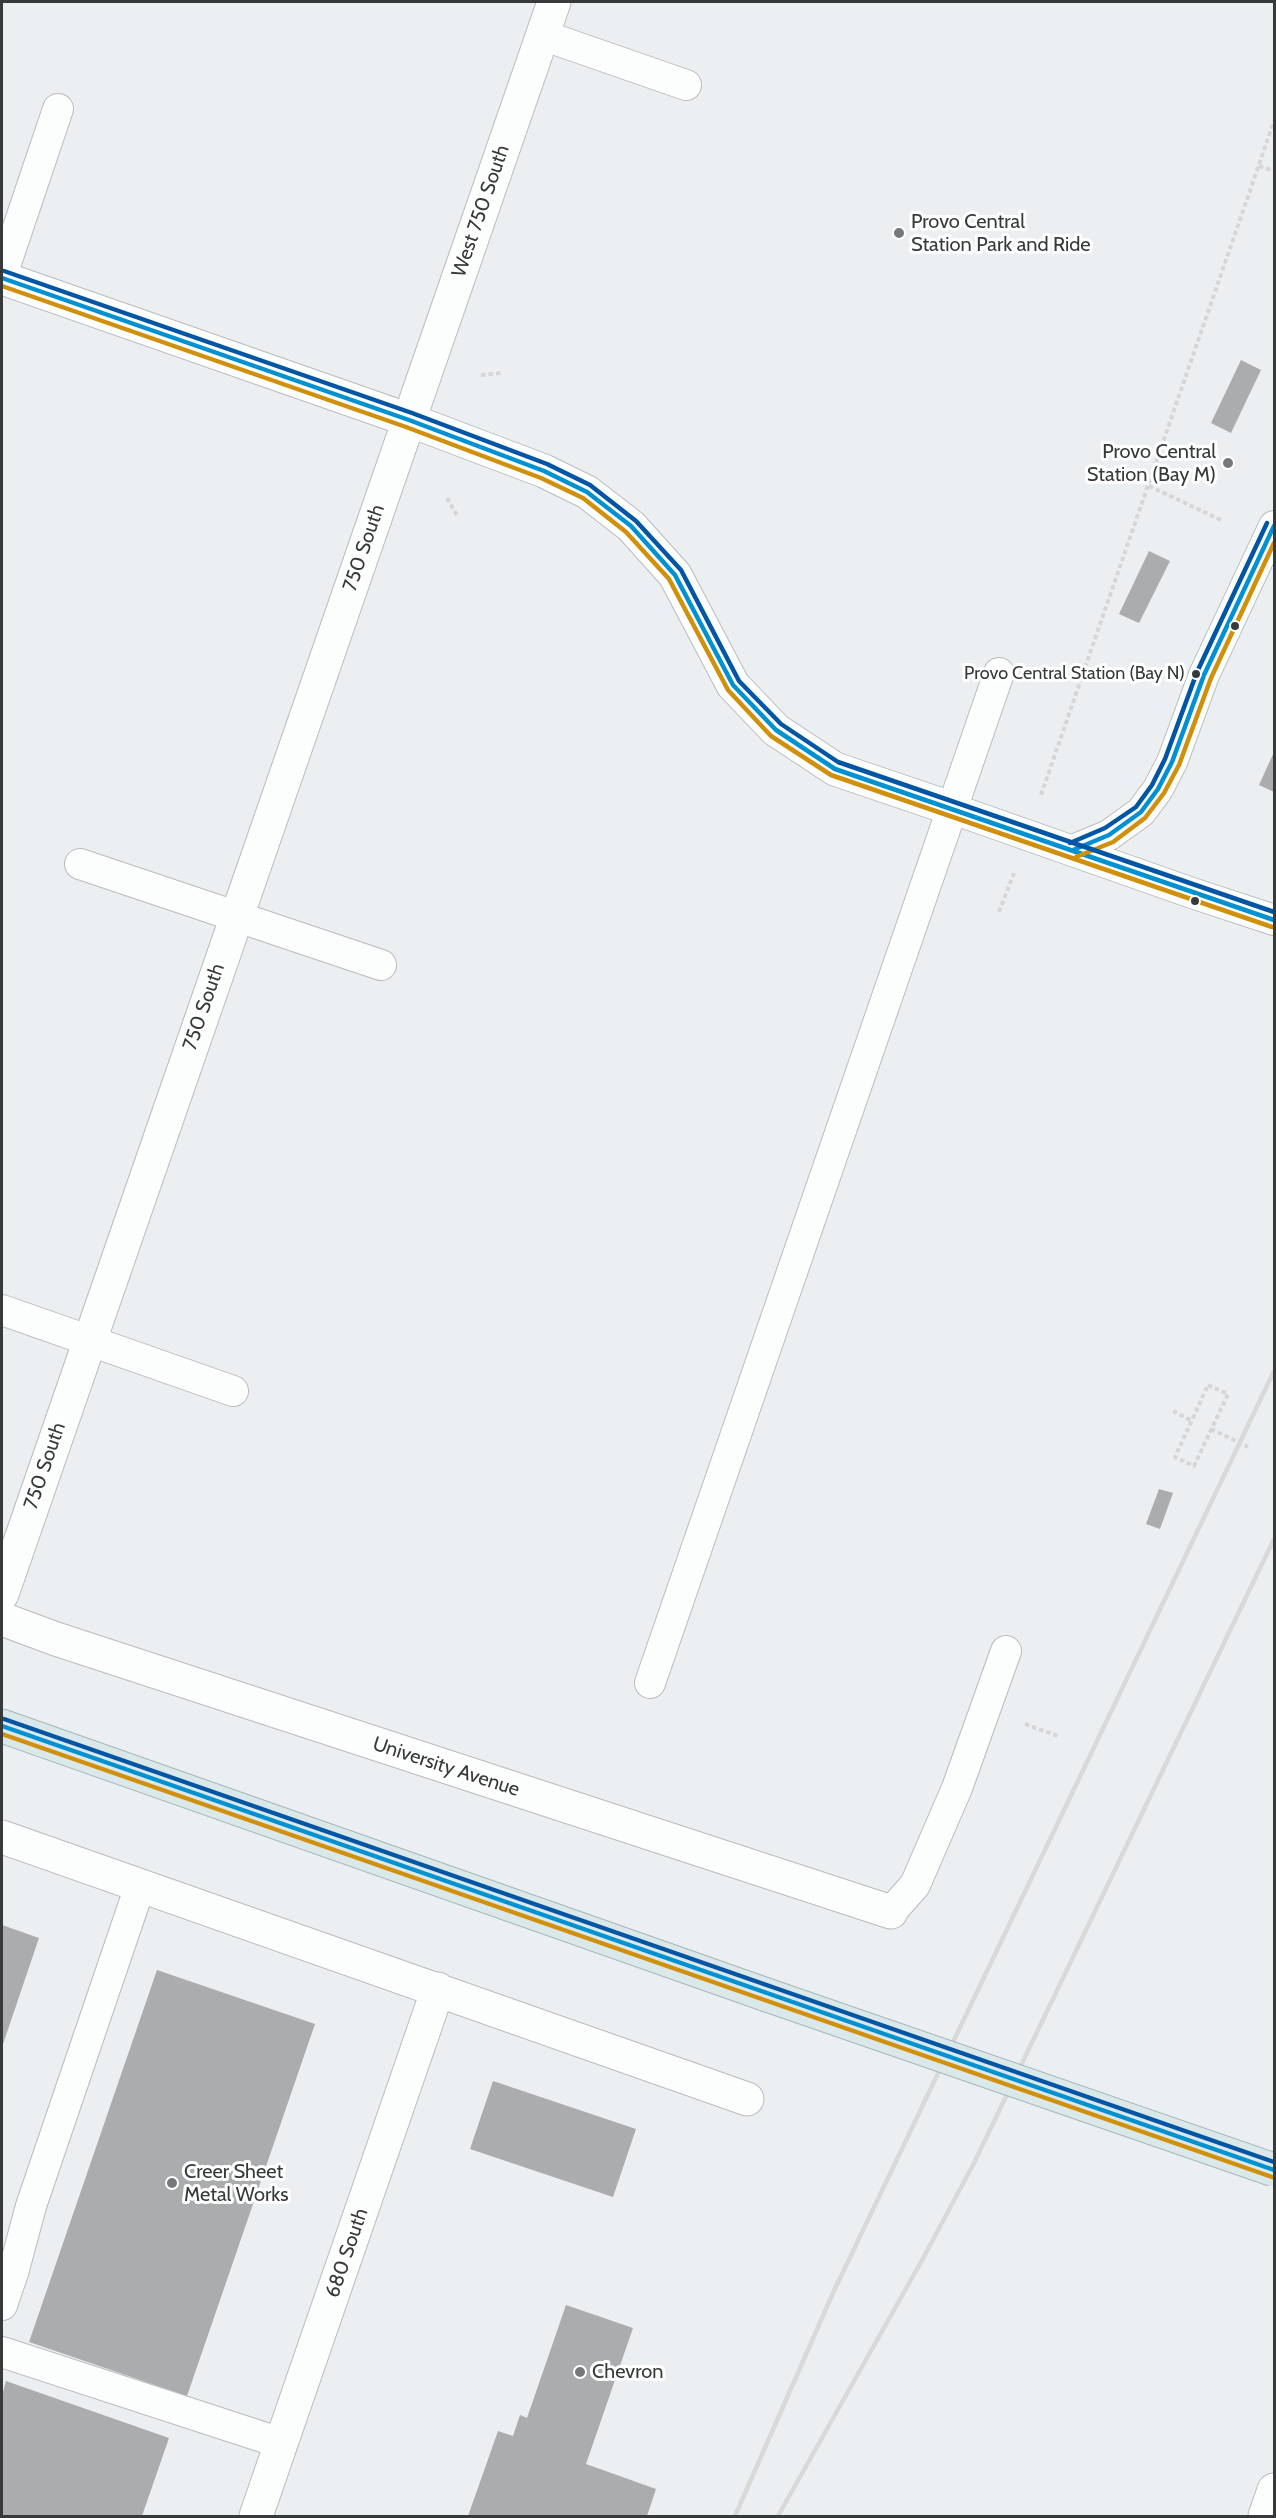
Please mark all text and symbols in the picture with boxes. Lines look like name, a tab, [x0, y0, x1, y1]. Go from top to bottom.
street label: West 750 South	[447, 142, 515, 280]
place label: Provo Central Station Park and Ride	[911, 210, 1091, 257]
marker: Provo Central Station Park and Ride	[892, 226, 906, 240]
place label: Provo Central Station (Bay M)	[1087, 440, 1216, 487]
marker: Provo Central Station (Bay M)	[1221, 456, 1235, 470]
street label: 750 South	[338, 502, 390, 594]
unlabelled marker	[1229, 620, 1241, 632]
place label: Provo Central Station (Bay N)	[964, 663, 1185, 685]
marker: Provo Central Station (Bay N)	[1190, 668, 1202, 680]
unlabelled marker	[1189, 895, 1201, 907]
street label: 750 South	[178, 961, 230, 1053]
street label: 750 South	[19, 1420, 71, 1512]
street label: University Avenue	[369, 1732, 523, 1802]
place label: Creer Sheet Metal Works	[184, 2160, 288, 2207]
marker: Creer Sheet Metal Works	[165, 2176, 179, 2190]
street label: 680 South	[321, 2205, 373, 2301]
place label: Chevron	[592, 2360, 663, 2384]
marker: Chevron	[573, 2365, 587, 2379]

